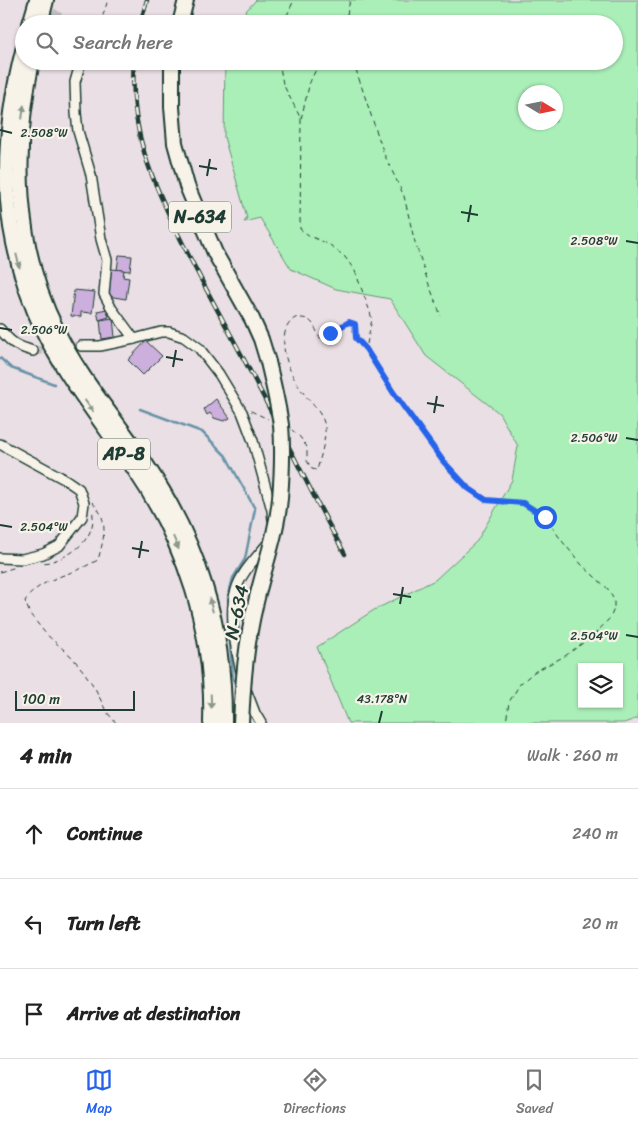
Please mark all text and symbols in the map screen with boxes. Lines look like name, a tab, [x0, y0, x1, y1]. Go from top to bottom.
search box	[15, 15, 623, 70]
text: Search here	[73, 26, 173, 59]
icon: search	[33, 29, 61, 57]
north arrow	[518, 85, 563, 130]
one-way arrow	[20, 104, 28, 120]
text: 2.508°W	[20, 122, 68, 144]
road number: N-634	[169, 202, 231, 232]
text: 2.508°W	[570, 230, 618, 252]
one-way arrow	[15, 254, 23, 269]
text: 2.506°W	[21, 319, 68, 341]
route end	[319, 322, 342, 345]
one-way arrow	[84, 399, 94, 413]
text: 2.506°W	[571, 427, 618, 449]
road number: AP-8	[98, 438, 150, 469]
route start	[534, 506, 557, 529]
text: 2.504°W	[20, 516, 68, 538]
one-way arrow	[172, 536, 180, 550]
street label: N-634	[215, 582, 258, 642]
one-way arrow	[206, 598, 214, 613]
text: 2.504°W	[570, 625, 618, 647]
map controls	[578, 663, 623, 708]
button: layers	[578, 663, 623, 708]
text: 100 m	[22, 687, 60, 712]
scale bar	[15, 688, 135, 711]
text: 43.178°N	[357, 688, 408, 710]
one-way arrow	[207, 693, 215, 709]
text: 4 min	[20, 737, 72, 775]
text: Walk · 260 m	[527, 741, 618, 770]
text: Continue	[67, 817, 143, 850]
text: 240 m	[572, 819, 618, 848]
icon: ahead	[20, 820, 48, 848]
text: Turn left	[67, 907, 140, 940]
text: 20 m	[582, 909, 618, 938]
icon: left	[20, 910, 48, 938]
text: Arrive at destination	[67, 997, 240, 1030]
icon: arrive	[20, 1000, 48, 1028]
tab: Map	[85, 1066, 113, 1121]
tab: Directions	[283, 1066, 346, 1121]
tab: Saved	[516, 1066, 553, 1121]

